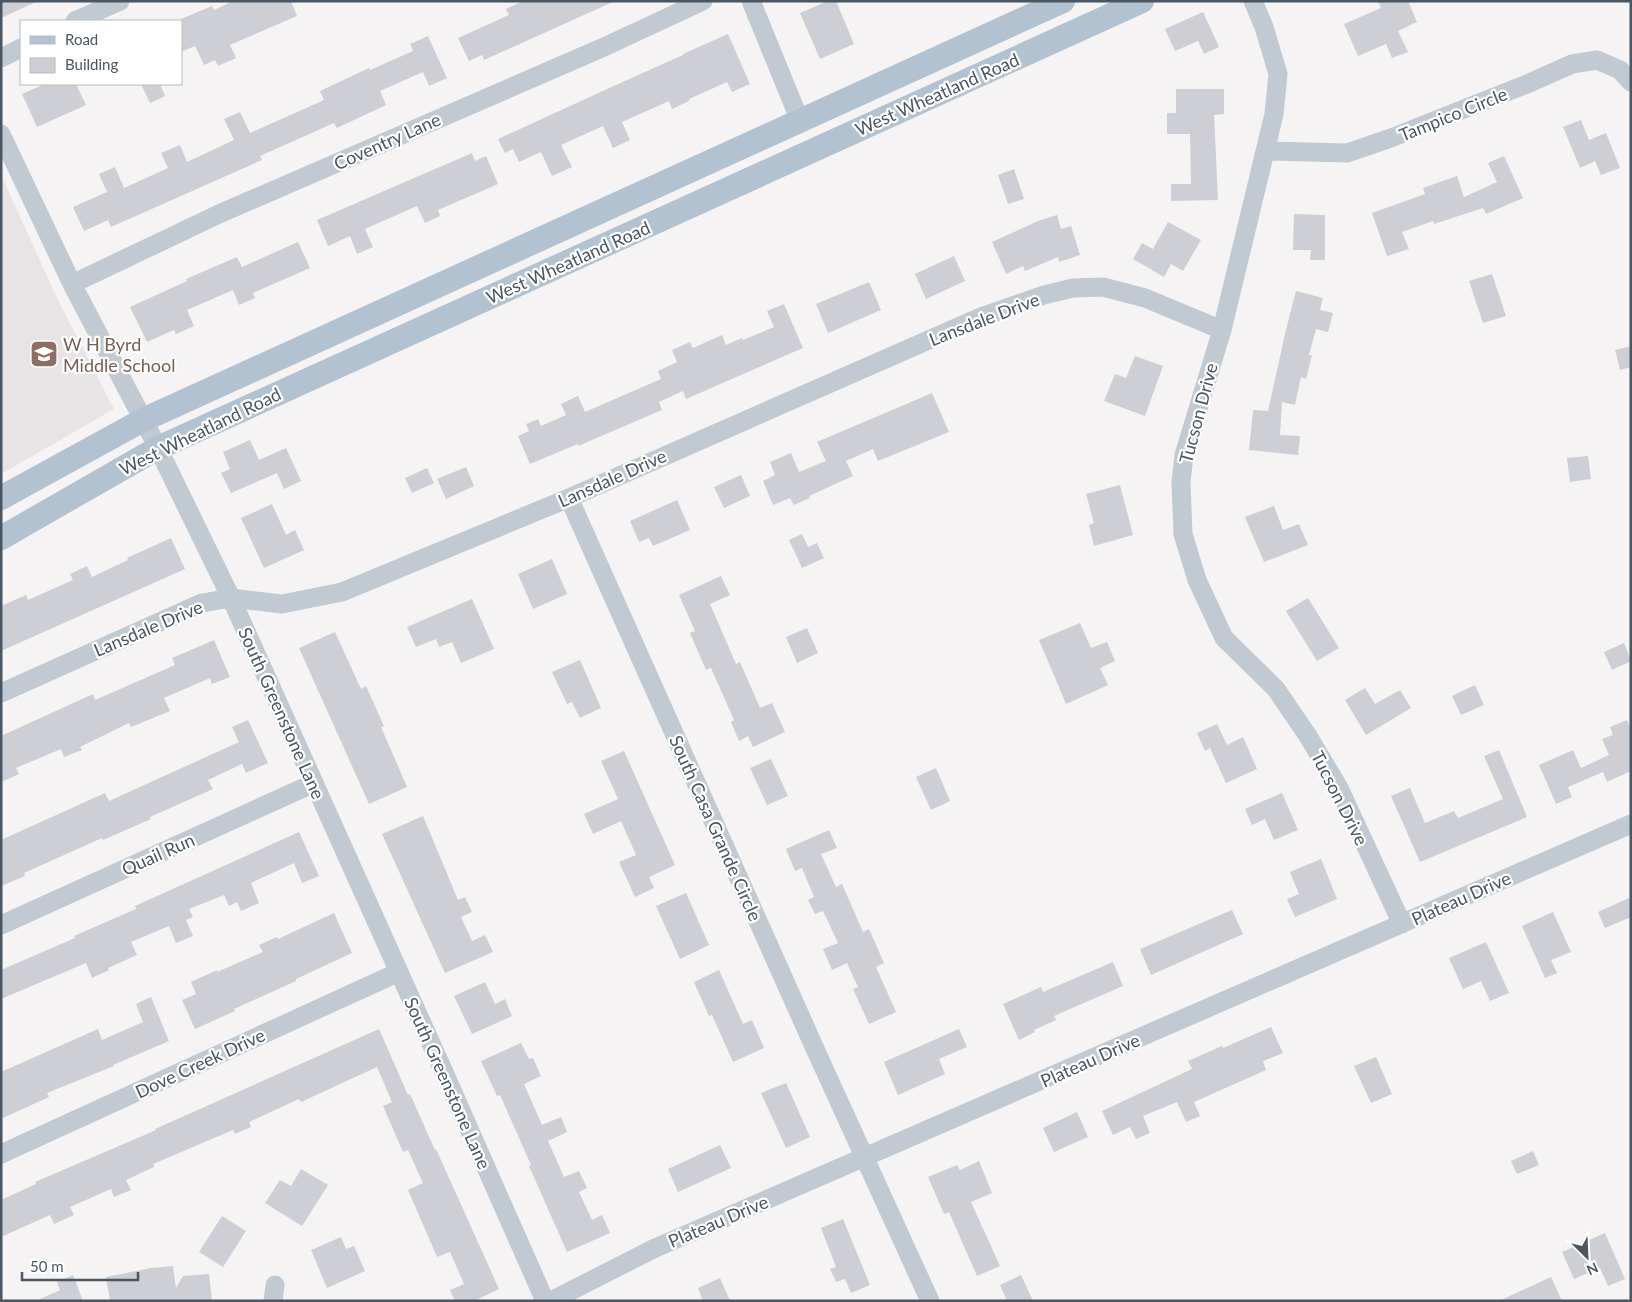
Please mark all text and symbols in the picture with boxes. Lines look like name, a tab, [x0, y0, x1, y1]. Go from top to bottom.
legend	[20, 20, 182, 85]
text: Road	[65, 30, 98, 48]
street label: West Wheatland Road	[852, 48, 1022, 140]
text: Building	[65, 55, 118, 73]
street label: Tampico Circle	[1396, 82, 1510, 146]
street label: Coventry Lane	[330, 108, 444, 174]
street label: West Wheatland Road	[483, 216, 653, 308]
street label: Lansdale Drive	[926, 288, 1042, 350]
place label: W H Byrd Middle School	[63, 333, 175, 376]
school or university icon: W H Byrd Middle School	[29, 339, 59, 369]
street label: Tucson Drive	[1174, 360, 1222, 466]
street label: West Wheatland Road	[116, 382, 284, 480]
street label: Lansdale Drive	[554, 444, 670, 512]
street label: Lansdale Drive	[90, 595, 206, 661]
street label: South Greenstone Lane	[234, 624, 330, 802]
street label: South Casa Grande Circle	[665, 732, 767, 924]
street label: Tucson Drive	[1307, 747, 1373, 849]
street label: Quail Run	[118, 828, 198, 880]
street label: Plateau Drive	[1408, 866, 1514, 930]
street label: South Greenstone Lane	[400, 994, 496, 1172]
street label: Dove Creek Drive	[132, 1023, 268, 1103]
street label: Plateau Drive	[1037, 1028, 1143, 1092]
street label: Plateau Drive	[665, 1190, 771, 1252]
north arrow	[1562, 1232, 1612, 1282]
scale bar	[22, 1250, 139, 1282]
text: 50 m	[30, 1257, 64, 1275]
text: N	[1584, 1259, 1601, 1279]

